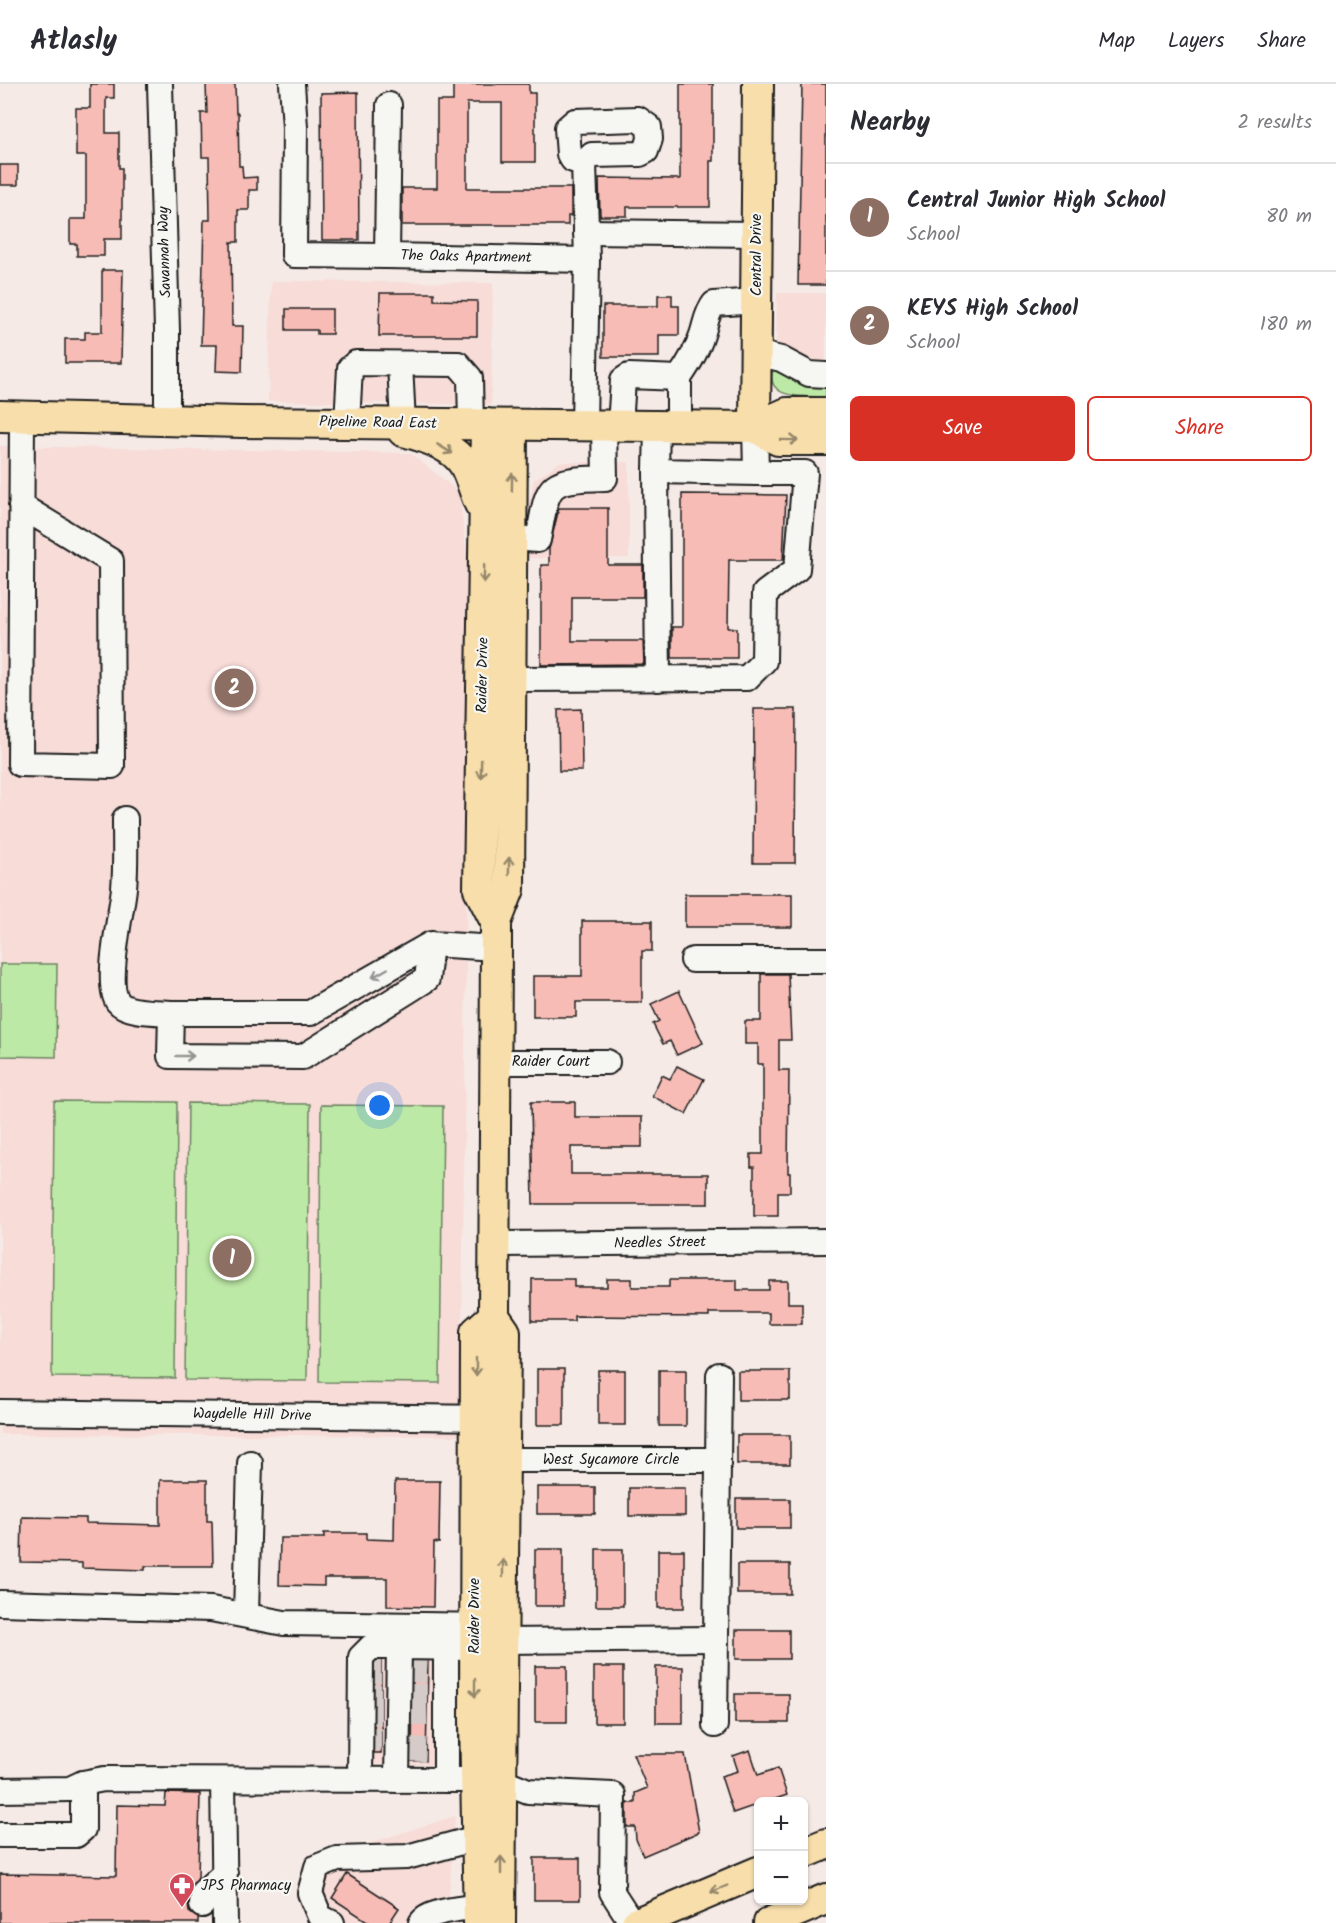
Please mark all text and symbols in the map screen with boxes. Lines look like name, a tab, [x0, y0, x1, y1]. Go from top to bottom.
text: Atlasly	[30, 19, 117, 64]
text: Map	[1098, 25, 1135, 58]
text: Layers	[1168, 25, 1224, 58]
text: Share	[1257, 25, 1306, 58]
text: Nearby	[850, 102, 930, 144]
text: 2 results	[1237, 107, 1312, 139]
text: Central Junior High School	[907, 184, 1165, 219]
text: 1	[866, 201, 873, 233]
text: 80 m	[1266, 201, 1312, 233]
street label: Savannah Way	[151, 205, 179, 298]
street label: Central Drive	[745, 213, 769, 296]
text: School	[907, 219, 960, 251]
street label: The Oaks Apartment	[400, 244, 532, 270]
text: KEYS High School	[907, 292, 1078, 327]
text: 2	[864, 309, 875, 341]
text: 180 m	[1260, 309, 1312, 341]
text: School	[907, 327, 960, 359]
button: Save	[850, 396, 1075, 461]
button: Share	[1087, 396, 1312, 461]
street label: Pipeline Road East	[319, 410, 437, 436]
one-way arrow	[778, 434, 798, 446]
one-way arrow	[436, 443, 453, 455]
one-way arrow	[506, 472, 518, 492]
one-way arrow	[478, 563, 490, 583]
street label: Raider Drive	[470, 637, 496, 713]
pin: 2	[214, 666, 254, 710]
one-way arrow	[475, 758, 487, 778]
one-way arrow	[503, 857, 515, 877]
one-way arrow	[372, 967, 389, 979]
one-way arrow	[175, 1050, 195, 1062]
street label: Raider Court	[512, 1050, 590, 1074]
your location	[365, 1091, 394, 1120]
street label: Needles Street	[614, 1230, 706, 1256]
pin: 1	[212, 1236, 252, 1280]
one-way arrow	[470, 1356, 482, 1376]
street label: Waydelle Hill Drive	[193, 1402, 312, 1428]
street label: West Sycamore Circle	[543, 1448, 679, 1472]
one-way arrow	[497, 1558, 509, 1578]
street label: Raider Drive	[463, 1578, 487, 1654]
one-way arrow	[469, 1677, 481, 1697]
map controls	[754, 1797, 808, 1905]
button: +	[754, 1797, 808, 1851]
button: −	[754, 1851, 808, 1905]
one-way arrow	[495, 1855, 506, 1875]
pharmacy icon: JPS Pharmacy	[167, 1871, 197, 1909]
place label: JPS Pharmacy	[201, 1874, 292, 1898]
one-way arrow	[710, 1884, 728, 1895]

